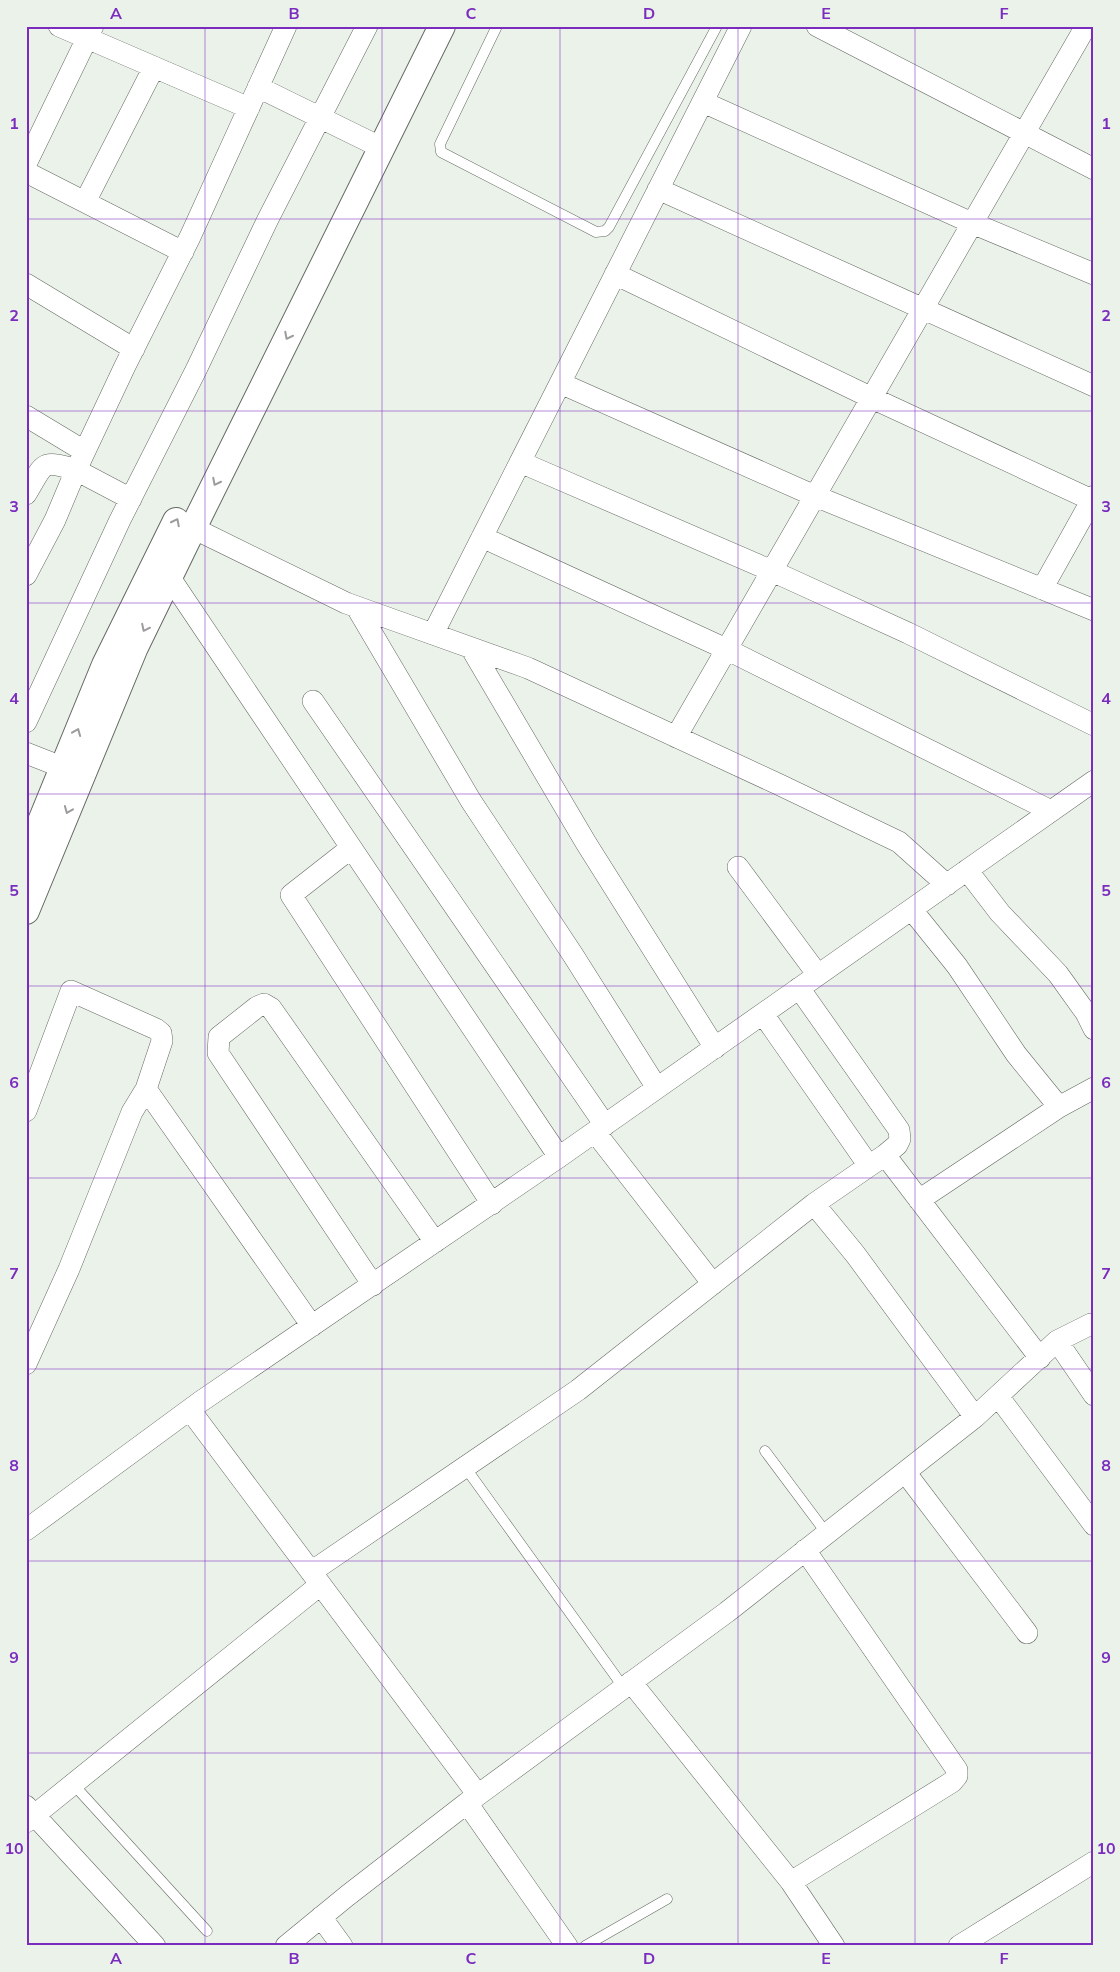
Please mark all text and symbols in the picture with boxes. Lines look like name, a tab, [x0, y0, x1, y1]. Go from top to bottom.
text: A	[110, 3, 122, 23]
text: B	[288, 3, 300, 23]
text: C	[466, 3, 477, 23]
text: D	[643, 3, 655, 23]
text: E	[821, 3, 831, 23]
text: F	[999, 3, 1009, 23]
text: 1	[9, 113, 19, 133]
text: 1	[1101, 113, 1111, 133]
text: 2	[9, 305, 19, 325]
text: 2	[1101, 305, 1111, 325]
one-way arrow	[284, 331, 294, 340]
one-way arrow	[212, 476, 222, 485]
text: 3	[9, 496, 19, 516]
text: 3	[1101, 496, 1111, 516]
one-way arrow	[170, 518, 180, 527]
one-way arrow	[140, 623, 151, 632]
text: 4	[9, 688, 19, 708]
text: 4	[1101, 688, 1111, 708]
one-way arrow	[71, 728, 82, 737]
one-way arrow	[63, 805, 74, 814]
text: 5	[9, 880, 19, 900]
text: 5	[1101, 880, 1111, 900]
text: 6	[9, 1072, 19, 1092]
text: 6	[1101, 1072, 1111, 1092]
text: 7	[9, 1263, 19, 1283]
text: 7	[1101, 1263, 1111, 1283]
text: 8	[9, 1455, 19, 1475]
text: 8	[1101, 1455, 1111, 1475]
text: 9	[9, 1647, 19, 1667]
text: 9	[1101, 1647, 1111, 1667]
text: 10	[4, 1838, 24, 1858]
text: 10	[1096, 1838, 1116, 1858]
text: A	[110, 1948, 122, 1968]
text: B	[288, 1948, 300, 1968]
text: C	[466, 1948, 477, 1968]
text: D	[643, 1948, 655, 1968]
text: E	[821, 1948, 831, 1968]
text: F	[999, 1948, 1009, 1968]

